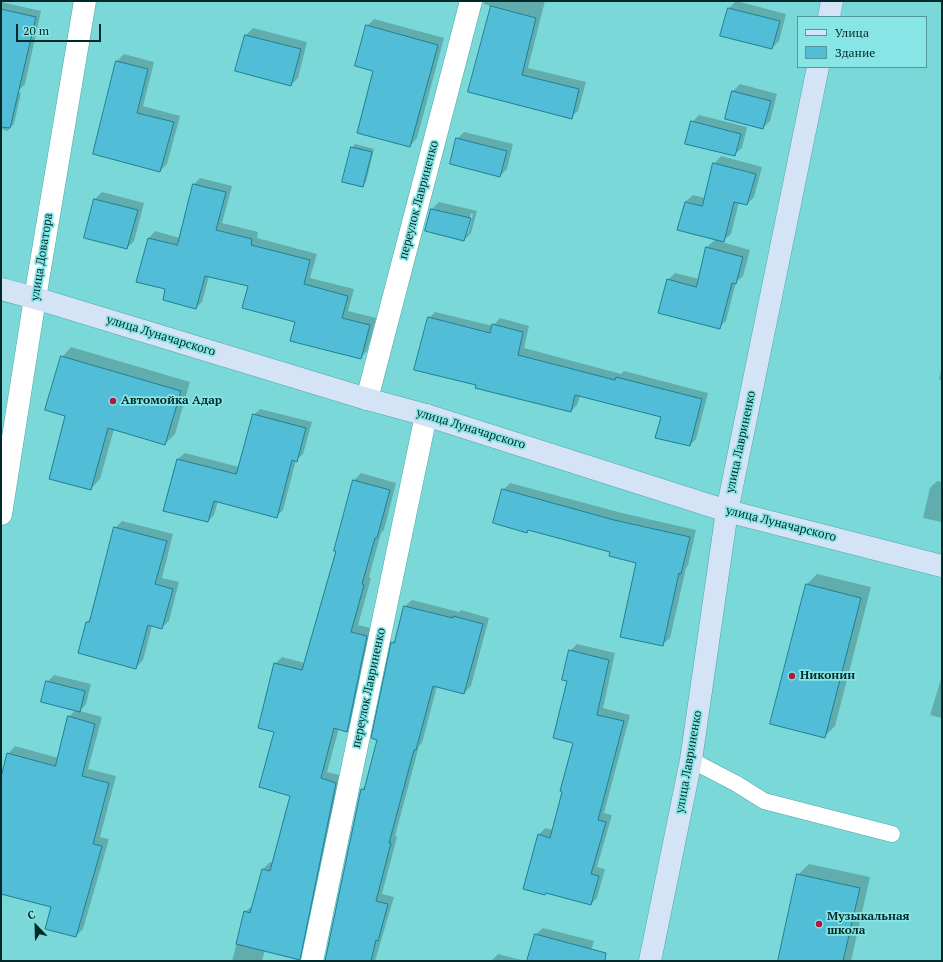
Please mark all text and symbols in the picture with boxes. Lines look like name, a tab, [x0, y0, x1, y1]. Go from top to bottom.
scale bar	[18, 16, 103, 42]
legend	[797, 16, 927, 68]
text: 20 m	[23, 23, 49, 38]
text: Улица	[835, 25, 869, 40]
text: Здание	[835, 45, 875, 60]
street label: переулок Лавриненко	[396, 139, 442, 261]
street label: улица Доватора	[28, 212, 56, 302]
street label: улица Луначарского	[105, 313, 217, 359]
street label: улица Лавриненко	[723, 390, 759, 494]
place label: Автомойка Адар	[121, 394, 222, 408]
marker: Автомойка Адар	[108, 396, 118, 406]
street label: улица Луначарского	[415, 406, 527, 452]
street label: улица Луначарского	[724, 503, 838, 545]
street label: переулок Лавриненко	[349, 627, 389, 749]
place label: Никонин	[800, 669, 855, 683]
marker: Никонин	[787, 671, 797, 681]
street label: улица Лавриненко	[673, 709, 705, 815]
north arrow	[16, 906, 56, 946]
text: С	[25, 907, 37, 923]
place label: Музыкальная школа	[827, 910, 910, 938]
marker: Музыкальная школа	[814, 919, 824, 929]

